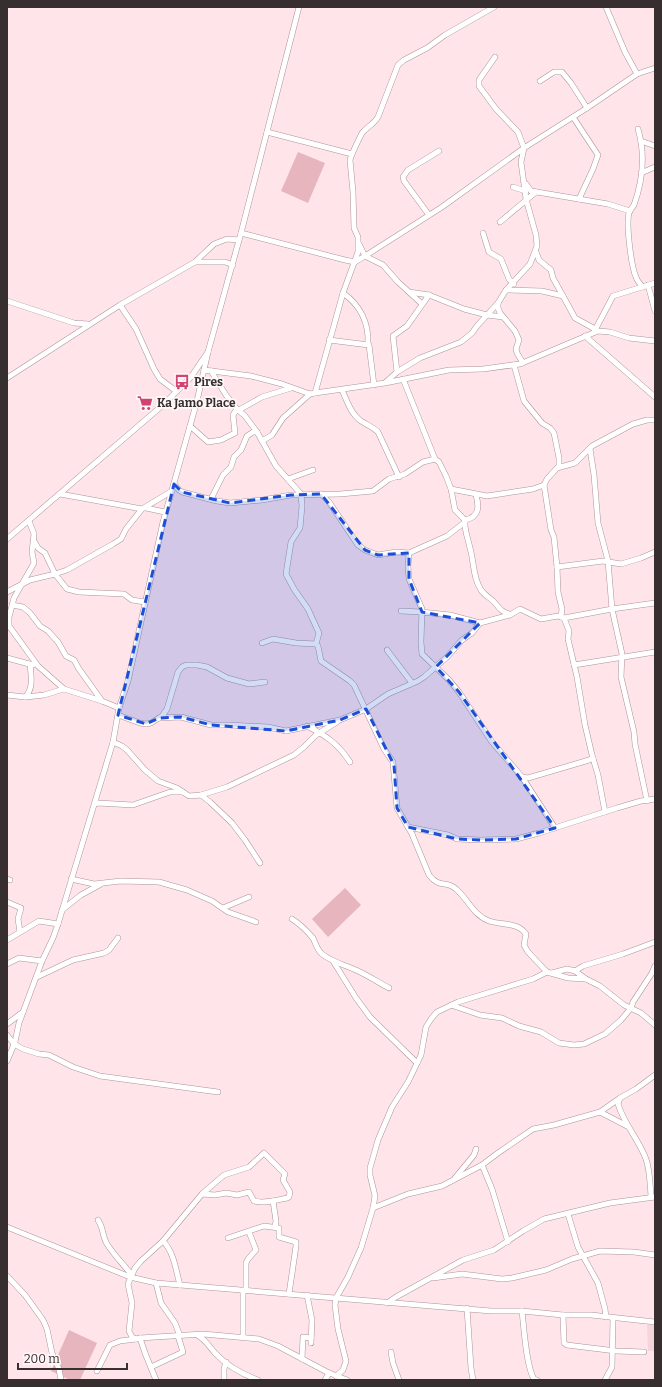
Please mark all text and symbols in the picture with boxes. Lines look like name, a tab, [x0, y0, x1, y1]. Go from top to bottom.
bus stop icon: Pires	[173, 373, 191, 391]
place label: Pires	[194, 375, 223, 389]
supermarket icon: Ka Jamo Place	[136, 394, 154, 412]
place label: Ka Jamo Place	[157, 396, 236, 410]
scale bar	[18, 1345, 127, 1371]
text: 200 m	[24, 1352, 60, 1366]

